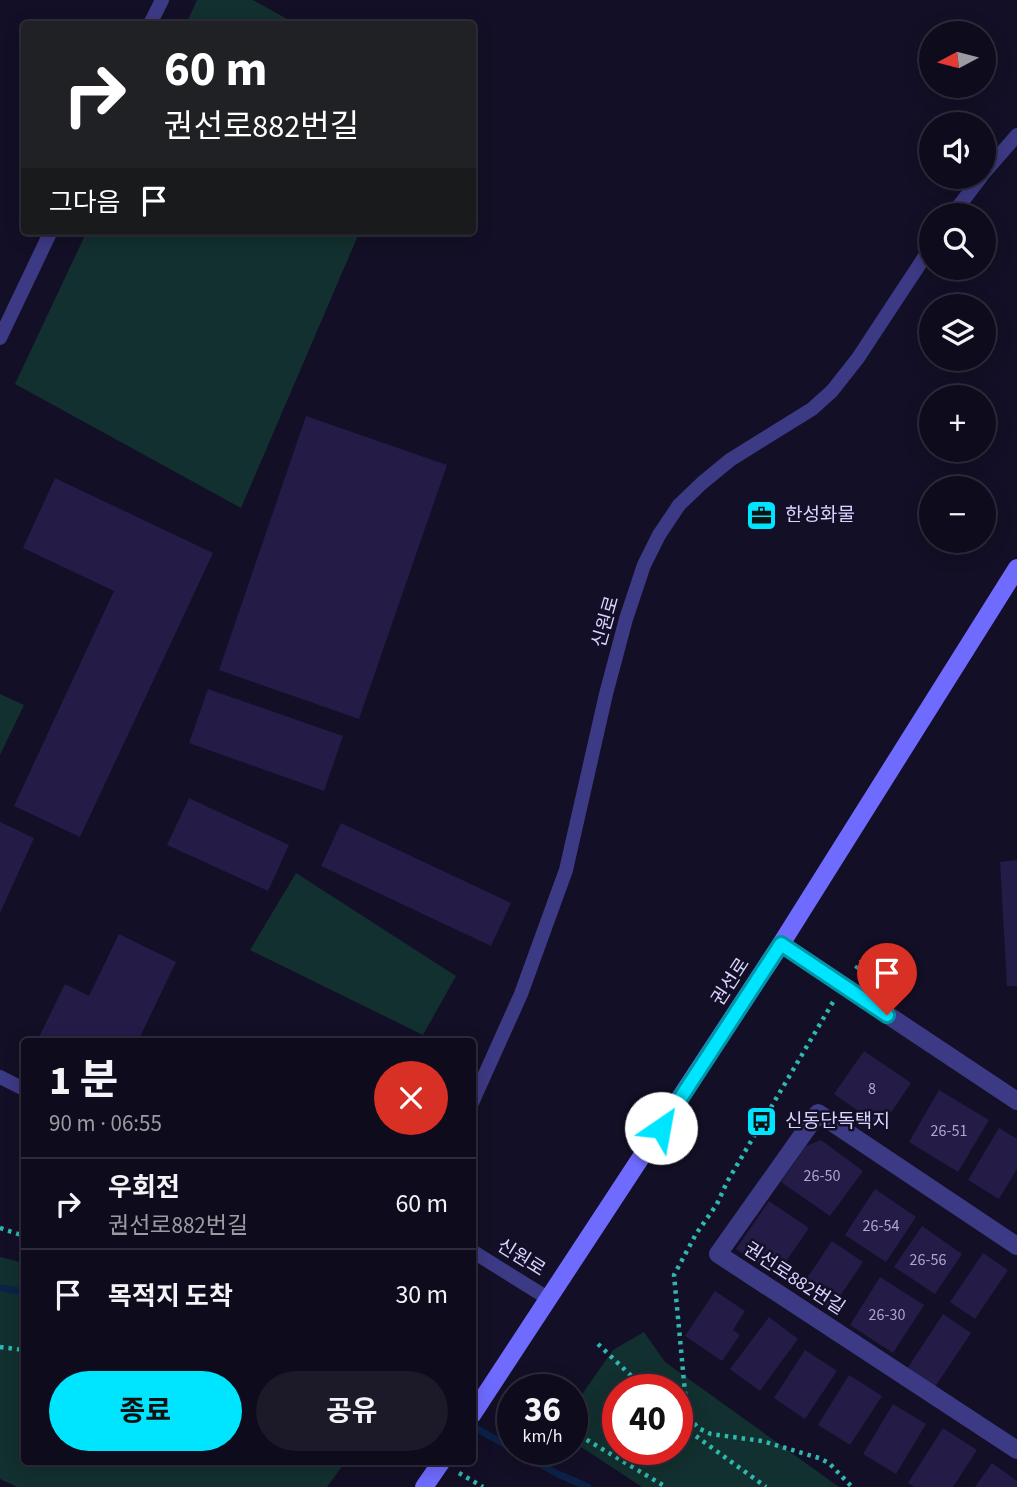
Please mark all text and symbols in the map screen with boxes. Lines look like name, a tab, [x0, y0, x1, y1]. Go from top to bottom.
north arrow	[919, 21, 996, 98]
map controls	[919, 21, 996, 553]
text: 60 m	[164, 35, 268, 105]
icon: right	[49, 49, 140, 140]
text: 권선로882번길	[164, 104, 359, 150]
button: sound	[919, 112, 996, 189]
icon: arrive	[135, 182, 173, 220]
text: 그다음	[49, 184, 121, 221]
button: search	[919, 203, 996, 280]
button: layers	[919, 294, 996, 371]
button: +	[919, 385, 996, 462]
button: −	[919, 476, 996, 553]
office icon: 한성화물	[745, 498, 779, 532]
place label: 한성화물	[785, 502, 855, 529]
street label: 신원로	[586, 593, 626, 651]
pin	[857, 943, 917, 1015]
street label: 권선로	[705, 953, 757, 1011]
icon: arrive	[868, 954, 906, 992]
text: 1 분	[49, 1051, 118, 1111]
button: close	[374, 1061, 448, 1135]
house number: 8	[868, 1078, 876, 1100]
position arrow	[624, 1091, 698, 1165]
bus stop icon: 신동단독택지	[745, 1104, 779, 1138]
text: 90 m · 06:55	[49, 1107, 162, 1140]
place label: 신동단독택지	[785, 1108, 890, 1135]
house number: 26-51	[931, 1120, 967, 1142]
house number: 26-50	[804, 1165, 840, 1187]
text: 우회전	[108, 1169, 180, 1206]
icon: right	[49, 1185, 87, 1223]
text: 60 m	[395, 1185, 448, 1222]
text: 권선로882번길	[108, 1209, 248, 1242]
house number: 26-54	[863, 1215, 899, 1237]
street label: 신원로	[492, 1233, 550, 1283]
street label: 권선로882번길	[738, 1236, 850, 1322]
house number: 26-56	[910, 1249, 946, 1271]
icon: arrive	[49, 1276, 87, 1314]
text: 30 m	[395, 1276, 448, 1313]
text: 목적지 도착	[108, 1278, 233, 1315]
house number: 26-30	[869, 1304, 905, 1326]
button: 종료	[49, 1371, 242, 1451]
button: 공유	[256, 1371, 448, 1451]
speed limit sign: 40	[602, 1374, 693, 1465]
text: 36	[524, 1385, 561, 1435]
text: km/h	[523, 1424, 562, 1449]

